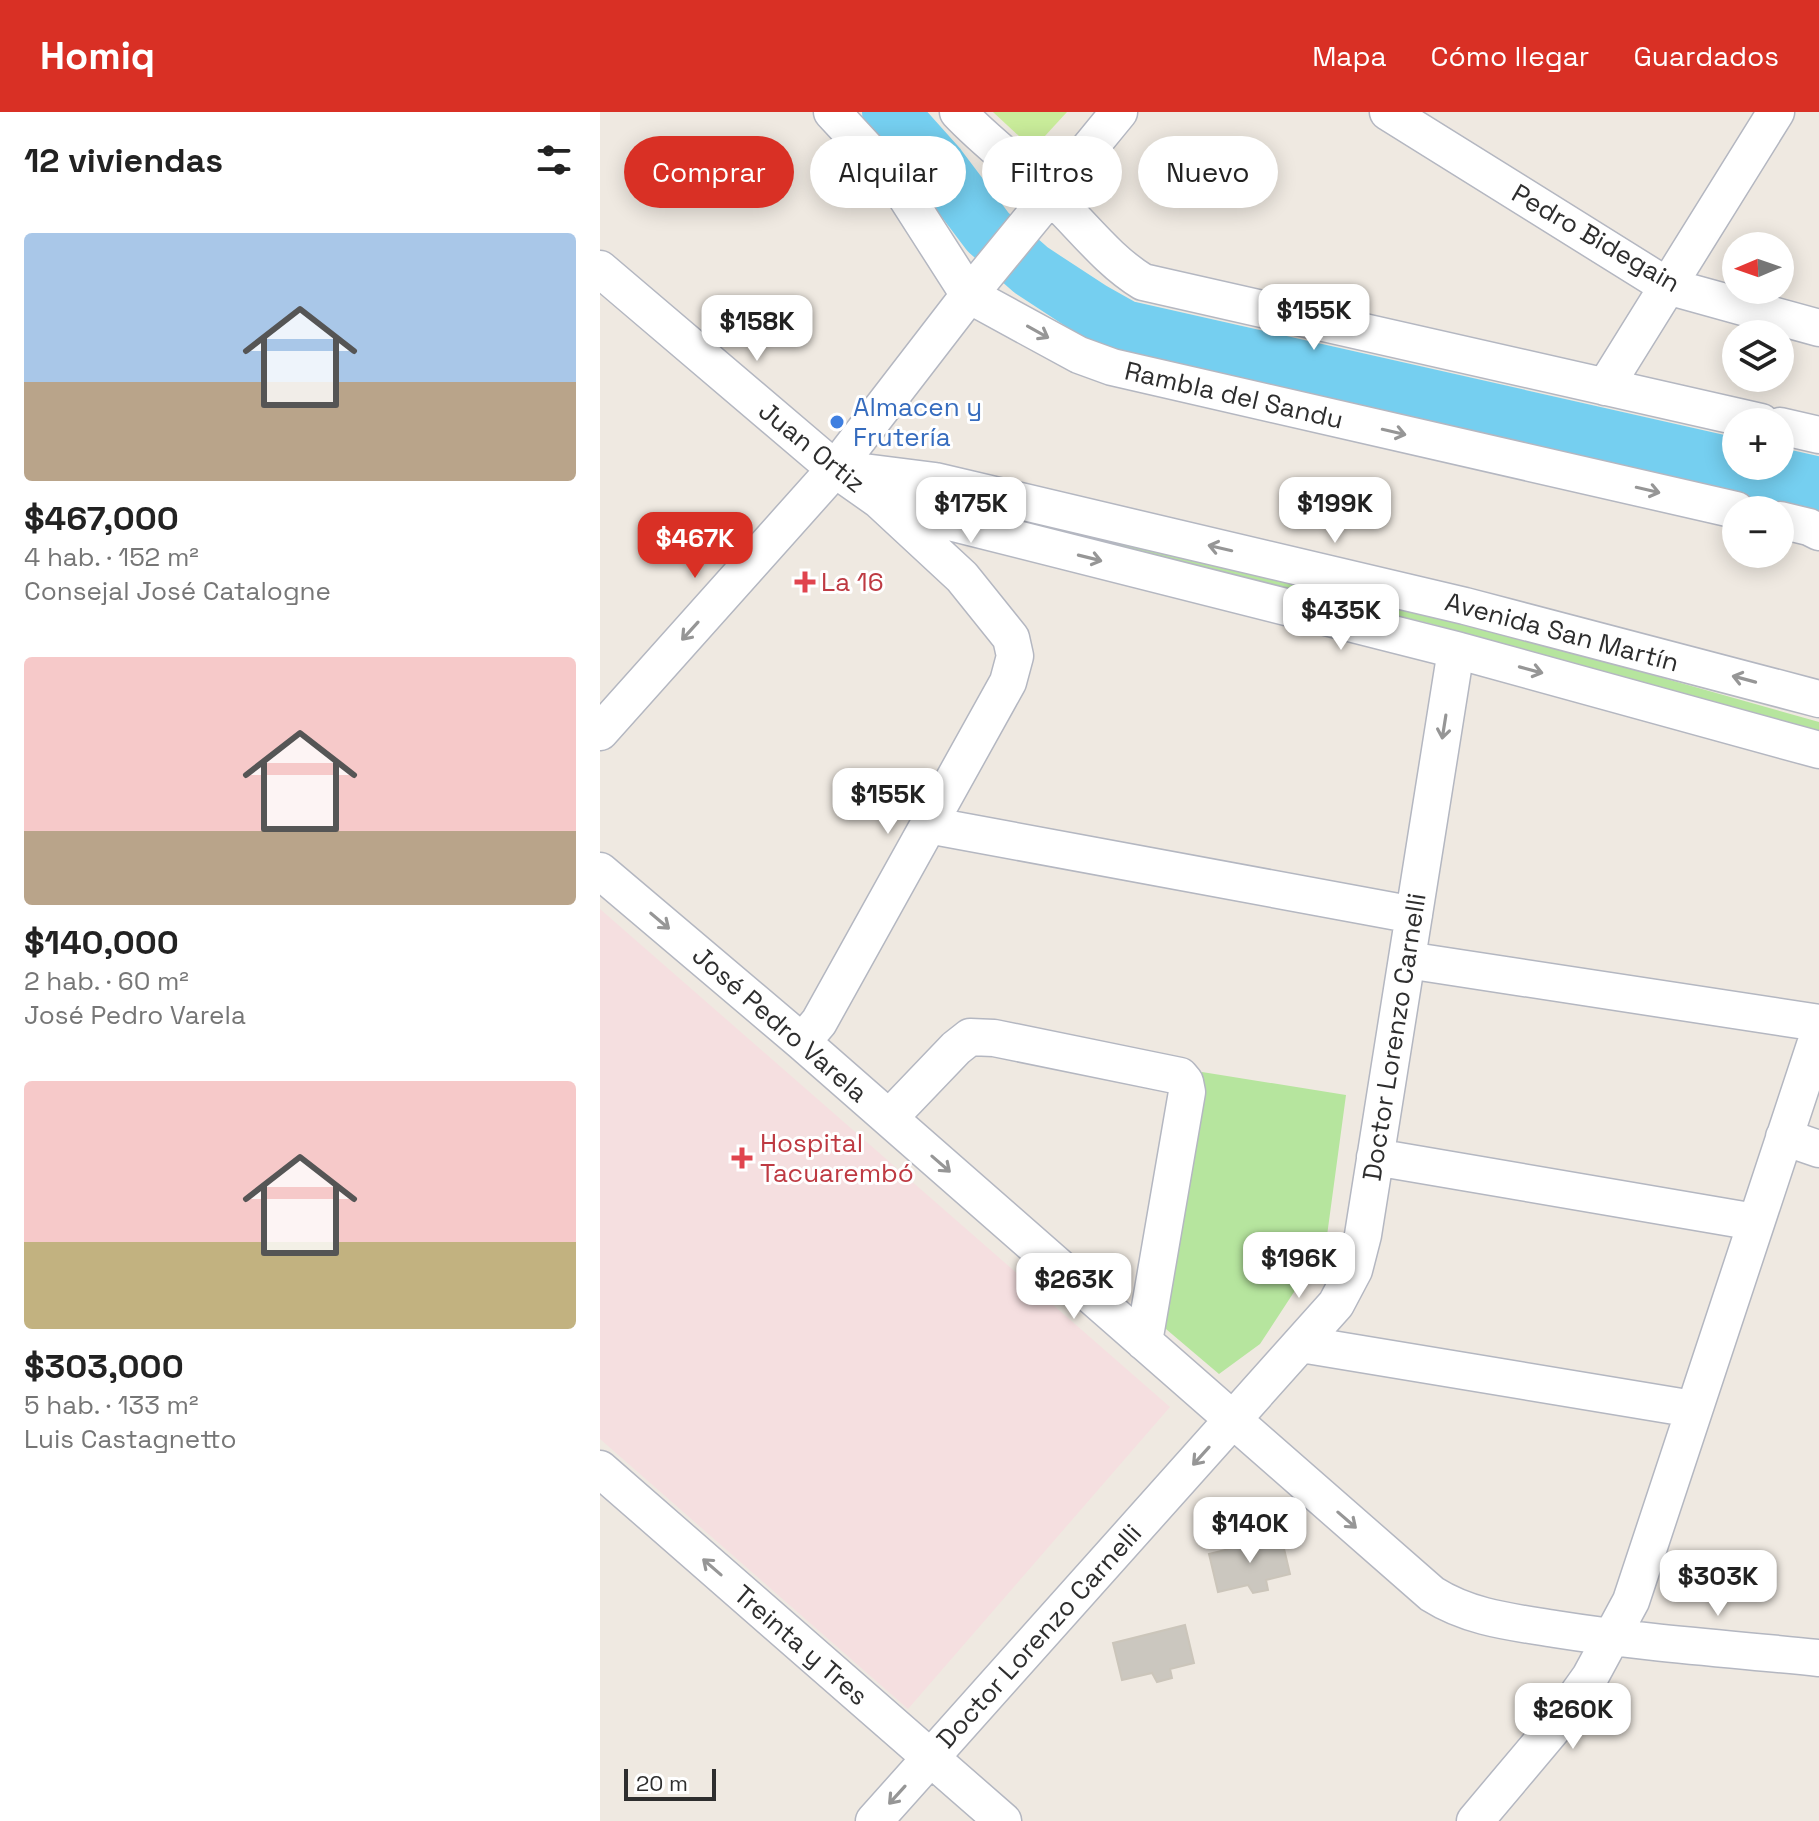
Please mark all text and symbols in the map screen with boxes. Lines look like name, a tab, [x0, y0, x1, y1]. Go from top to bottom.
text: Homiq	[40, 32, 155, 80]
text: Mapa	[1312, 38, 1387, 74]
text: Cómo llegar	[1431, 38, 1589, 74]
text: Guardados	[1633, 38, 1779, 74]
chip: Comprar	[624, 136, 794, 208]
chip: Alquilar	[810, 136, 966, 208]
chip: Filtros	[982, 136, 1122, 208]
chip: Nuevo	[1138, 136, 1278, 208]
icon: filters	[532, 138, 576, 182]
text: 12 viviendas	[24, 139, 223, 182]
street label: Pedro Bidegain	[1506, 176, 1686, 300]
north arrow	[1722, 232, 1794, 304]
map controls	[1722, 232, 1794, 568]
pin: $155K	[1258, 284, 1370, 352]
icon: home	[228, 285, 372, 429]
text: $155K	[1277, 293, 1351, 327]
pin: $158K	[701, 295, 813, 363]
text: $158K	[720, 304, 794, 338]
button: layers	[1722, 320, 1794, 392]
one-way arrow	[1025, 325, 1049, 340]
street label: Rambla del Sandu	[1121, 353, 1347, 437]
place label: Almacen y Frutería	[853, 390, 982, 454]
street label: Juan Ortiz	[752, 394, 872, 500]
button: +	[1722, 408, 1794, 480]
marker: Almacen y Frutería	[828, 413, 846, 431]
one-way arrow	[1381, 425, 1407, 440]
pin: $175K	[915, 477, 1027, 545]
pin: $199K	[1279, 477, 1391, 545]
one-way arrow	[1634, 483, 1660, 498]
text: $175K	[934, 486, 1008, 520]
text: $199K	[1297, 486, 1373, 520]
button: −	[1722, 496, 1794, 568]
text: $467,000	[24, 497, 179, 540]
pin: $467K	[639, 512, 751, 580]
text: $467K	[656, 521, 734, 555]
text: 4 hab. · 152 m²	[24, 540, 199, 574]
one-way arrow	[1207, 540, 1233, 555]
one-way arrow	[1076, 551, 1102, 566]
place label: La 16	[821, 565, 884, 599]
marker: La 16	[796, 573, 814, 591]
text: Consejal José Catalogne	[24, 574, 331, 608]
pin: $435K	[1285, 584, 1397, 652]
street label: Avenida San Martín	[1441, 584, 1683, 680]
text: $435K	[1301, 593, 1381, 627]
one-way arrow	[681, 621, 699, 641]
one-way arrow	[1518, 664, 1544, 679]
one-way arrow	[1731, 671, 1757, 686]
icon: home	[228, 709, 372, 853]
one-way arrow	[1436, 714, 1451, 739]
pin: $155K	[832, 768, 944, 836]
text: $155K	[851, 777, 925, 811]
street label: Doctor Lorenzo Carnelli	[1354, 891, 1434, 1183]
one-way arrow	[649, 912, 669, 930]
text: $140,000	[24, 921, 179, 964]
street label: José Pedro Varela	[685, 938, 875, 1110]
text: 2 hab. · 60 m²	[24, 964, 189, 998]
text: José Pedro Varela	[24, 998, 246, 1032]
place label: Hospital Tacuarembó	[760, 1126, 914, 1190]
icon: home	[228, 1133, 372, 1277]
marker: Hospital Tacuarembó	[731, 1147, 753, 1169]
one-way arrow	[931, 1155, 951, 1173]
pin: $196K	[1243, 1232, 1355, 1300]
text: $196K	[1261, 1241, 1337, 1275]
pin: $263K	[1018, 1253, 1130, 1321]
text: $263K	[1034, 1262, 1114, 1296]
text: $303,000	[24, 1345, 184, 1388]
text: 5 hab. · 133 m²	[24, 1388, 198, 1422]
text: Luis Castagnetto	[24, 1422, 237, 1456]
one-way arrow	[1193, 1445, 1211, 1465]
pin: $140K	[1194, 1497, 1306, 1565]
text: $140K	[1211, 1506, 1289, 1540]
one-way arrow	[1337, 1511, 1357, 1529]
street label: Doctor Lorenzo Carnelli	[929, 1517, 1149, 1755]
pin: $303K	[1662, 1550, 1774, 1618]
one-way arrow	[703, 1558, 723, 1576]
text: $303K	[1678, 1559, 1758, 1593]
street label: Treinta y Tres	[727, 1577, 875, 1713]
pin: $260K	[1517, 1683, 1629, 1751]
text: $260K	[1533, 1692, 1613, 1726]
scale bar	[624, 1765, 716, 1801]
text: 20 m	[636, 1769, 688, 1797]
one-way arrow	[887, 1785, 906, 1805]

